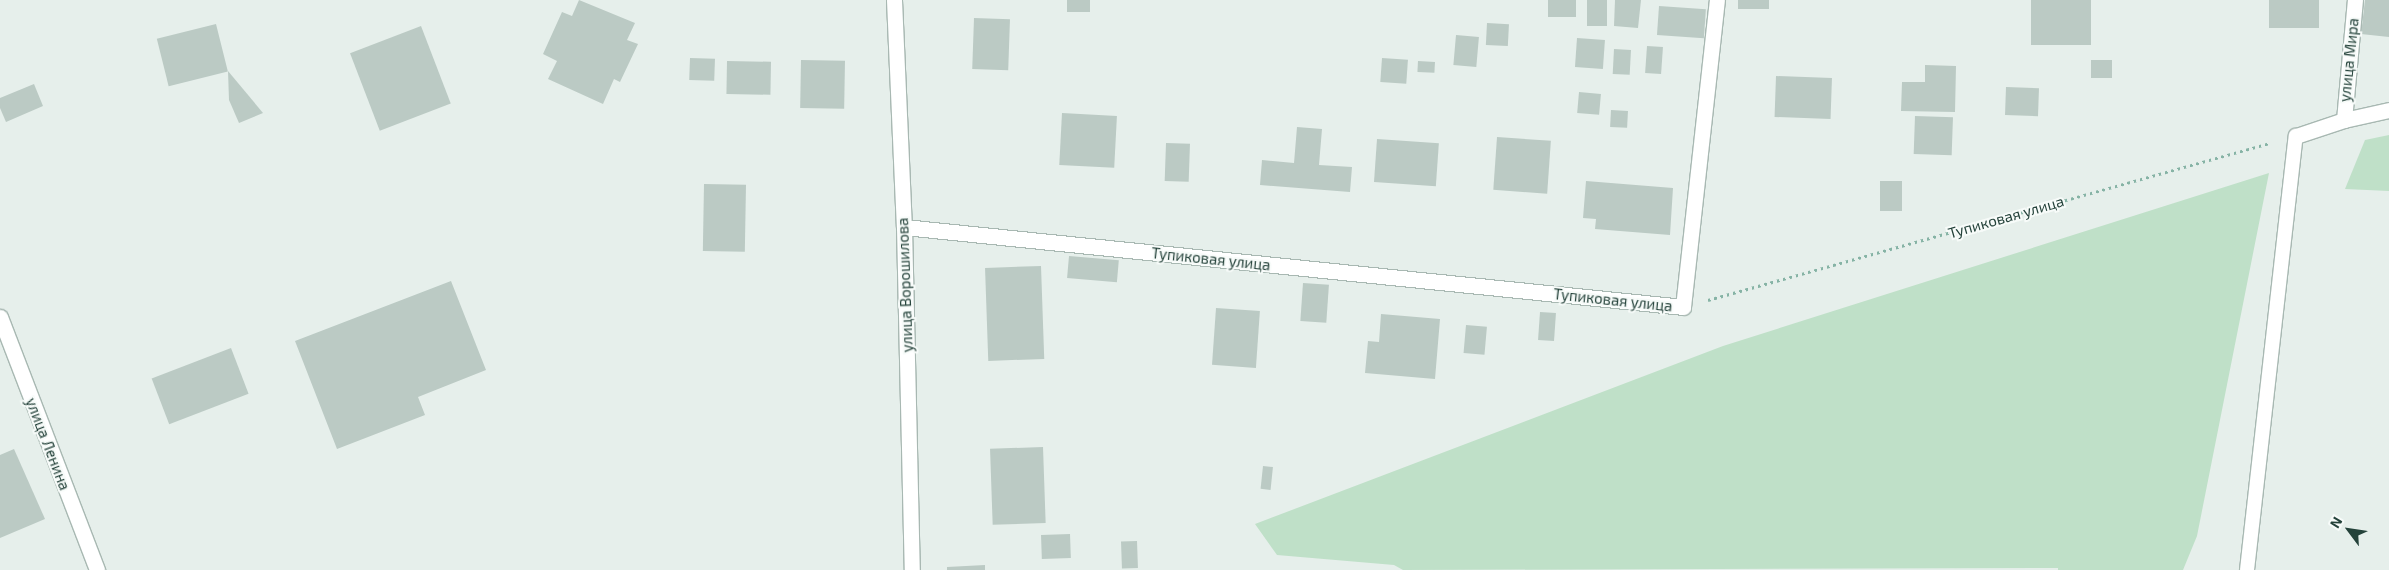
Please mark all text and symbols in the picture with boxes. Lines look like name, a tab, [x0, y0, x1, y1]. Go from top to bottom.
street label: улица Мира	[2336, 17, 2362, 103]
street label: Тупиковая улица	[1946, 192, 2066, 242]
street label: улица Ворошилова	[894, 217, 916, 353]
street label: Тупиковая улица	[1151, 244, 1271, 274]
street label: Тупиковая улица	[1553, 285, 1673, 315]
street label: улица Ленина	[22, 395, 74, 493]
north arrow	[2324, 505, 2374, 555]
text: N	[2326, 513, 2346, 531]

